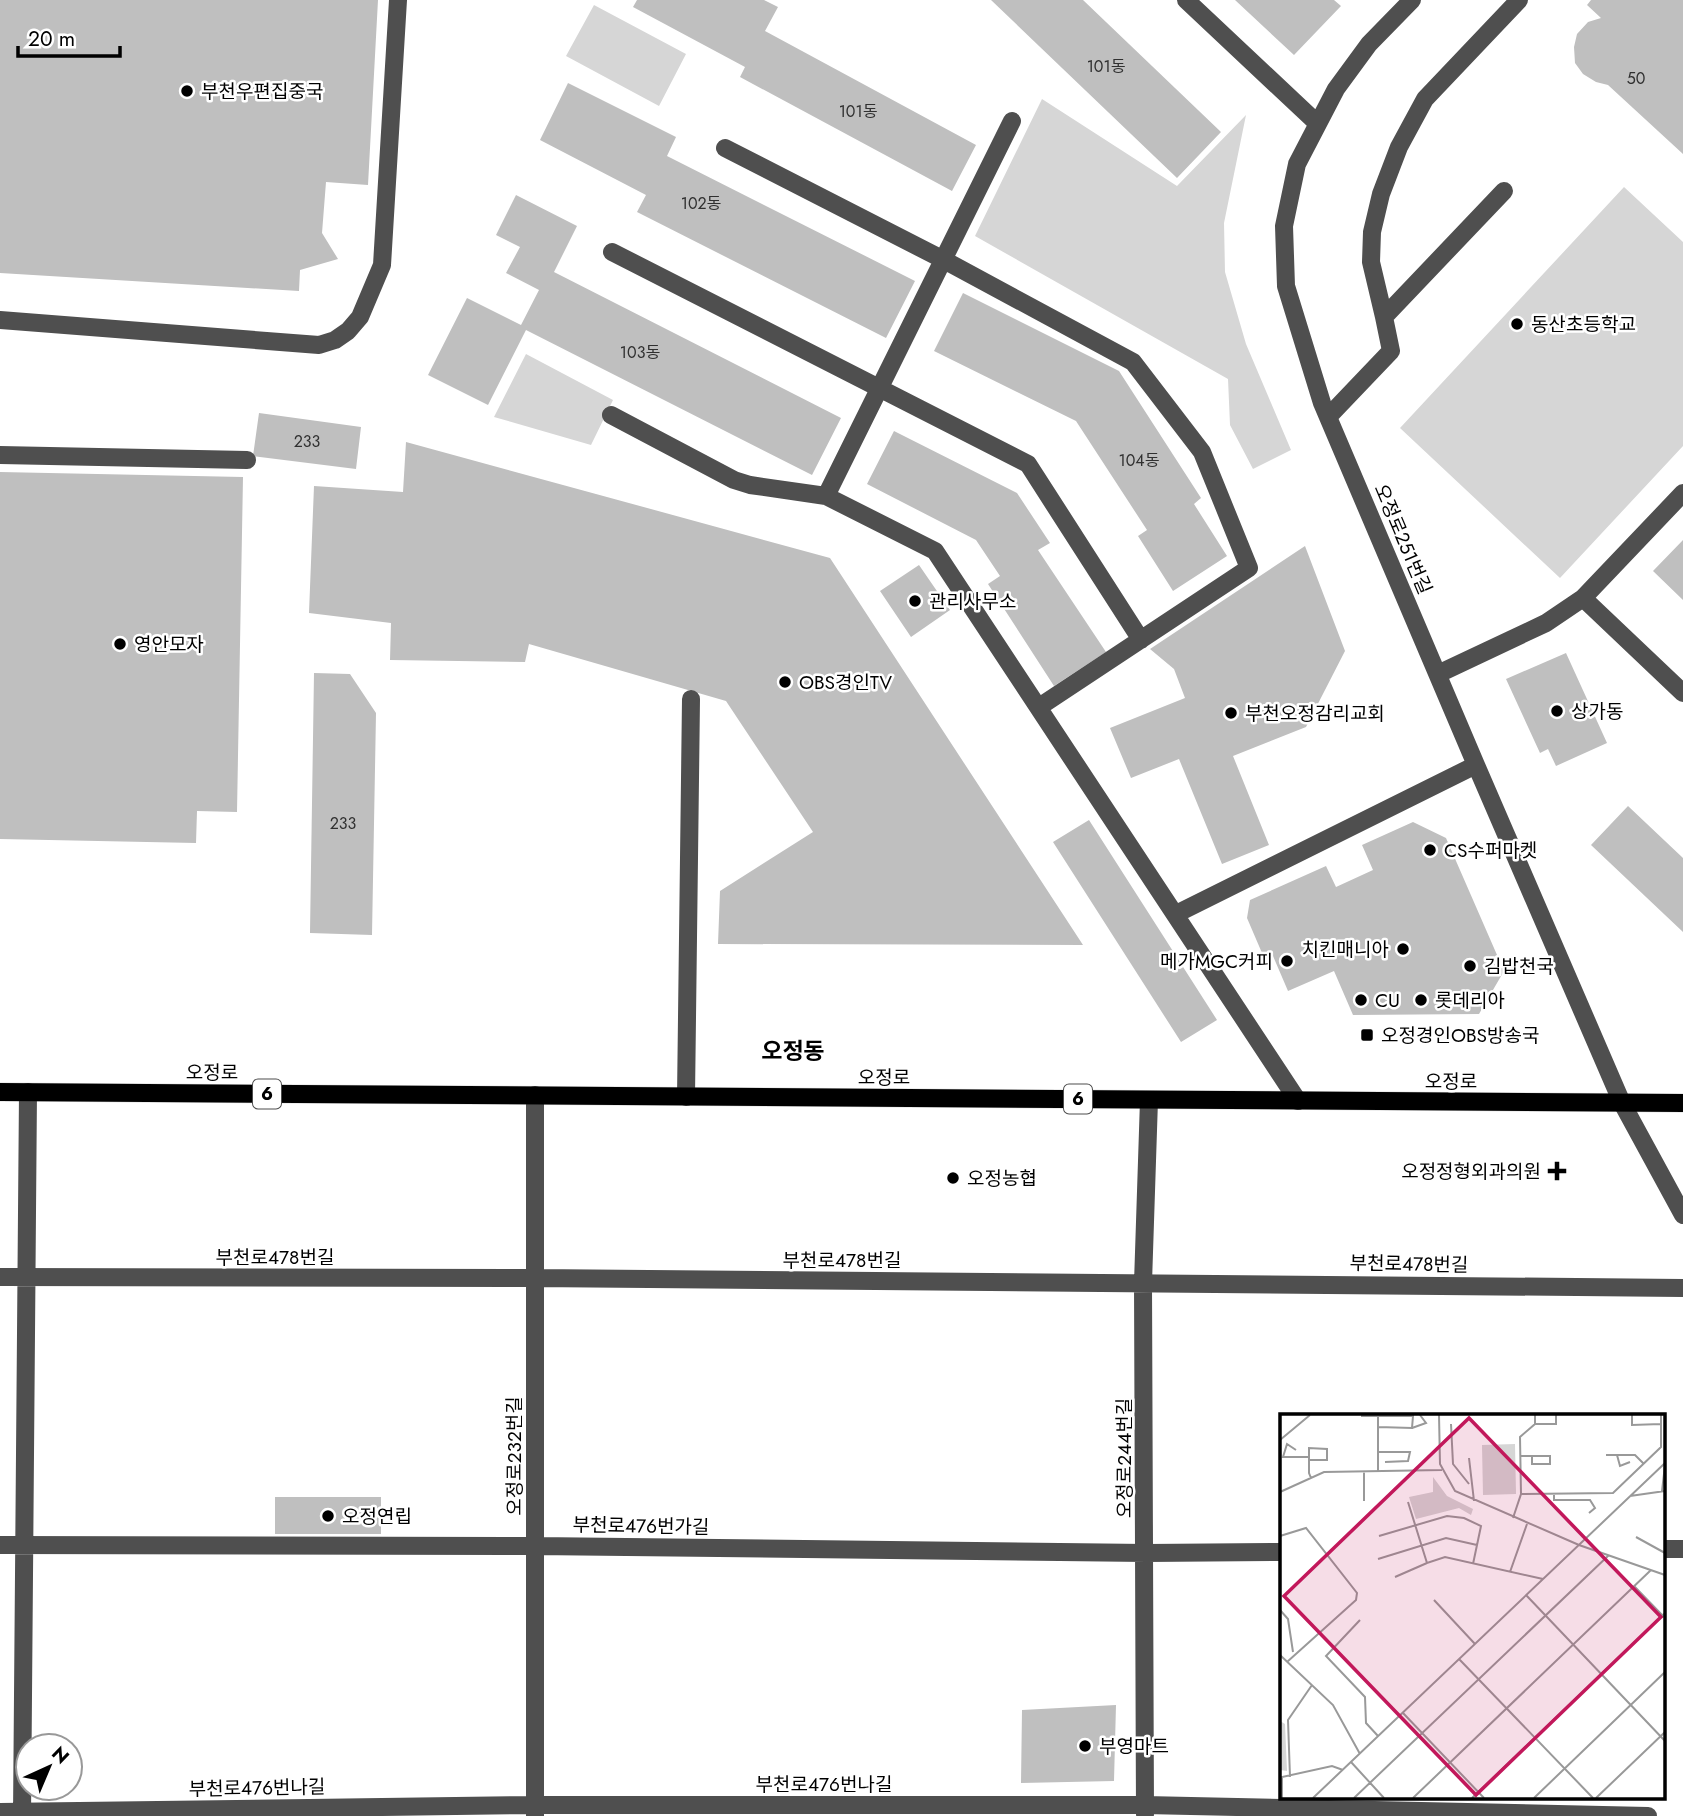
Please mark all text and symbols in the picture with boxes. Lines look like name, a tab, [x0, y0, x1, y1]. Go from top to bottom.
scale bar	[18, 14, 119, 58]
text: 20 m	[28, 24, 75, 54]
house number: 101동	[1087, 55, 1126, 78]
house number: 50	[1627, 67, 1645, 90]
place label: 부천우편집중국	[201, 78, 323, 105]
marker: 부천우편집중국	[179, 83, 195, 99]
house number: 101동	[839, 100, 878, 123]
house number: 102동	[681, 192, 722, 215]
place label: 동산초등학교	[1531, 311, 1636, 338]
marker: 동산초등학교	[1509, 316, 1525, 332]
house number: 103동	[620, 341, 660, 364]
house number: 233	[294, 430, 321, 453]
house number: 104동	[1119, 449, 1160, 472]
street label: 오정로251번길	[1368, 480, 1438, 598]
place label: 관리사무소	[929, 588, 1016, 615]
marker: 관리사무소	[907, 593, 923, 609]
place label: 영안모자	[134, 631, 204, 658]
marker: 영안모자	[112, 636, 128, 652]
place label: OBS경인TV	[799, 669, 892, 696]
marker: OBS경인TV	[777, 674, 793, 690]
place label: 상가동	[1571, 698, 1623, 725]
place label: 부천오정감리교회	[1245, 700, 1385, 727]
marker: 상가동	[1549, 703, 1565, 719]
marker: 부천오정감리교회	[1223, 705, 1239, 721]
house number: 233	[330, 812, 357, 835]
place label: CS수퍼마켓	[1444, 837, 1537, 864]
marker: CS수퍼마켓	[1422, 842, 1438, 858]
place label: 치킨매니아	[1302, 936, 1389, 963]
marker: 치킨매니아	[1395, 941, 1411, 957]
place label: 메가MGC커피	[1160, 948, 1273, 975]
marker: 메가MGC커피	[1279, 953, 1295, 969]
place label: 김밥천국	[1484, 953, 1554, 980]
marker: 김밥천국	[1462, 958, 1478, 974]
place label: CU	[1375, 987, 1400, 1014]
place label: 롯데리아	[1435, 987, 1505, 1014]
marker: CU	[1353, 992, 1369, 1008]
marker: 롯데리아	[1413, 992, 1429, 1008]
place label: 오정경인OBS방송국	[1381, 1022, 1539, 1049]
marker: 오정경인OBS방송국	[1359, 1027, 1375, 1043]
district label: 오정동	[761, 1034, 825, 1068]
street label: 오정로	[186, 1059, 238, 1086]
street label: 오정로	[858, 1064, 910, 1091]
street label: 오정로	[1425, 1068, 1477, 1095]
road number: 6	[253, 1079, 281, 1108]
road number: 6	[1064, 1084, 1092, 1114]
place label: 오정정형외과의원	[1401, 1158, 1541, 1185]
marker: 오정정형외과의원	[1547, 1161, 1567, 1181]
place label: 오정농협	[967, 1165, 1037, 1192]
marker: 오정농협	[945, 1170, 961, 1186]
street label: 부천로478번길	[216, 1244, 334, 1271]
street label: 부천로478번길	[783, 1247, 901, 1274]
street label: 부천로478번길	[1349, 1249, 1469, 1279]
street label: 오정로232번길	[501, 1396, 528, 1516]
street label: 오정로244번길	[1111, 1398, 1138, 1518]
inset map	[1280, 1414, 1666, 1798]
place label: 오정연립	[342, 1503, 412, 1530]
marker: 오정연립	[320, 1508, 336, 1524]
street label: 부천로476번가길	[572, 1511, 710, 1541]
north arrow	[14, 1732, 84, 1802]
place label: 부영마트	[1099, 1733, 1169, 1760]
marker: 부영마트	[1077, 1738, 1093, 1754]
text: N	[46, 1740, 75, 1770]
street label: 부천로476번나길	[756, 1771, 892, 1798]
street label: 부천로476번나길	[188, 1773, 326, 1803]

